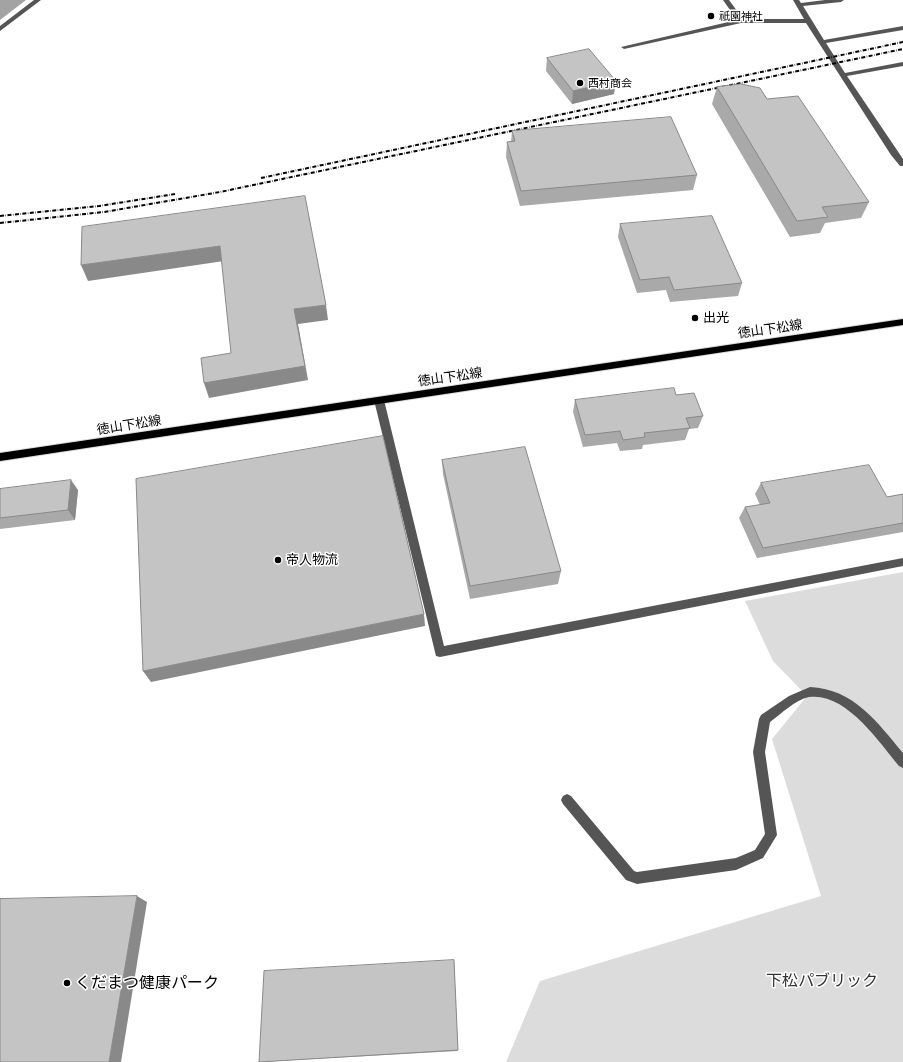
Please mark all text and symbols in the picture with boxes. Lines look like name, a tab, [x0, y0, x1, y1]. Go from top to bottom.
place label: 祇園神社	[719, 9, 763, 23]
marker: 祇園神社	[706, 11, 716, 21]
place label: 西村商会	[588, 76, 632, 90]
marker: 西村商会	[575, 78, 585, 88]
place label: 出光	[703, 310, 729, 326]
marker: 出光	[690, 313, 700, 323]
street label: 徳山下松線	[737, 317, 803, 341]
street label: 徳山下松線	[417, 365, 483, 389]
street label: 徳山下松線	[96, 412, 162, 438]
place label: 帝人物流	[286, 552, 338, 568]
marker: 帝人物流	[273, 555, 283, 565]
park label: 下松パブリック	[766, 971, 878, 991]
place label: くだまつ健康パーク	[75, 973, 219, 993]
marker: くだまつ健康パーク	[62, 978, 72, 988]

